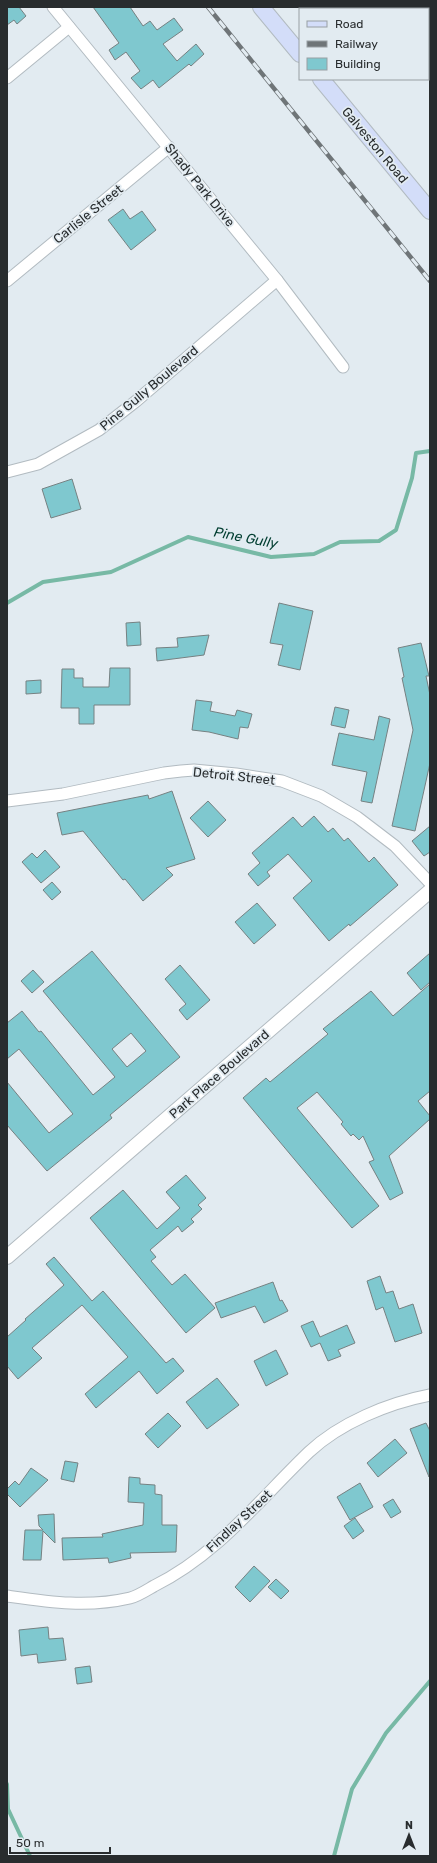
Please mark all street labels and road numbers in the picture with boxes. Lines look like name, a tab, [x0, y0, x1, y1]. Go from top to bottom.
street label: Galveston Road	[339, 104, 411, 186]
street label: Shady Park Drive	[162, 141, 238, 229]
street label: Carlisle Street	[50, 181, 126, 247]
street label: Pine Gully Boulevard	[97, 343, 201, 433]
street label: Detroit Street	[192, 764, 276, 788]
street label: Park Place Boulevard	[166, 1027, 272, 1121]
street label: Findlay Street	[203, 1487, 275, 1555]

